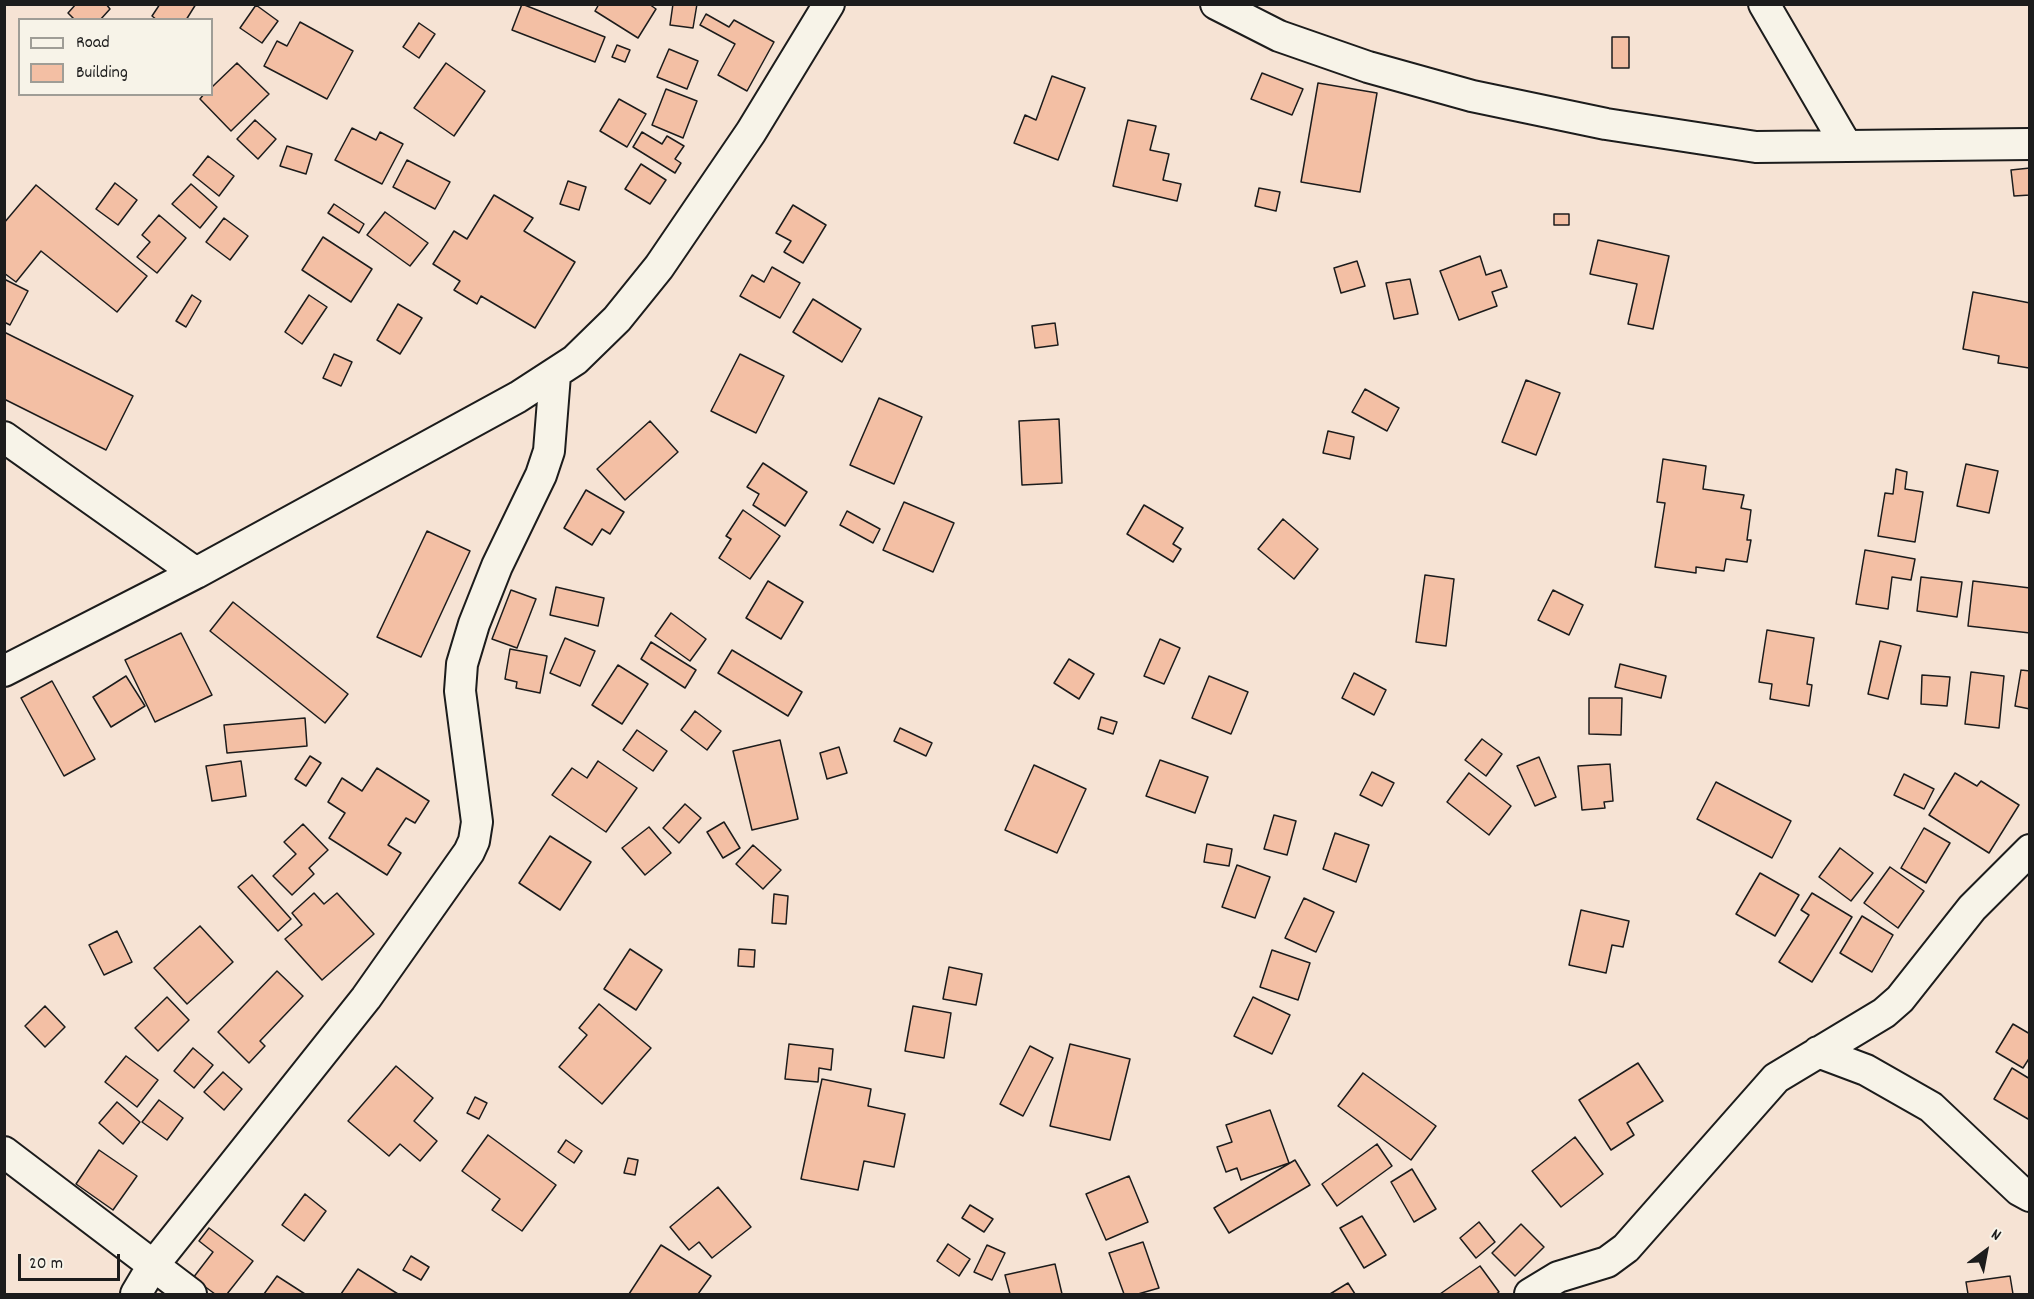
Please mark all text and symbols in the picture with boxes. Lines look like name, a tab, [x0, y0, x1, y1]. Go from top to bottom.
legend	[18, 18, 213, 96]
text: Road	[76, 31, 110, 56]
text: Building	[76, 61, 128, 86]
north arrow	[1956, 1221, 2016, 1281]
text: N	[1986, 1223, 2005, 1247]
scale bar	[21, 1242, 123, 1280]
text: 20 m	[29, 1252, 63, 1277]

